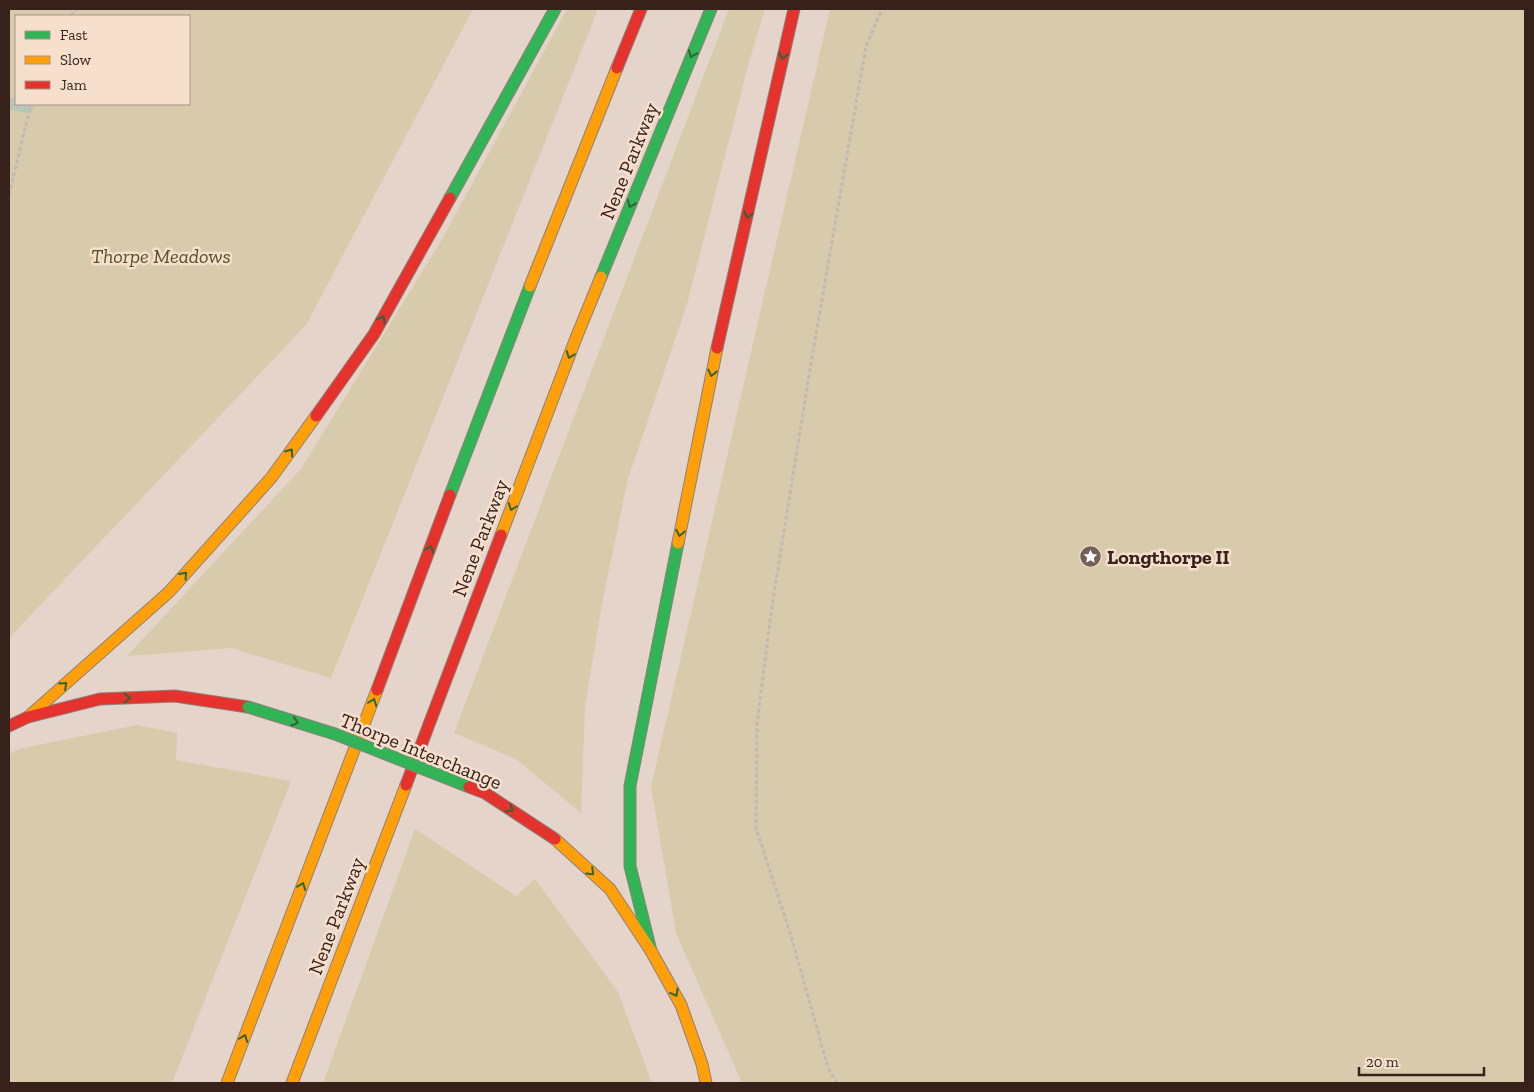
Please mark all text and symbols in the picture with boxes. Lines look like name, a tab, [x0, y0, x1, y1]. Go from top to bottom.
legend	[15, 15, 190, 105]
text: Fast	[60, 26, 88, 44]
one-way arrow	[688, 49, 699, 58]
text: Slow	[60, 51, 92, 69]
one-way arrow	[778, 52, 789, 61]
text: Jam	[60, 76, 87, 94]
street label: Nene Parkway	[595, 98, 664, 223]
one-way arrow	[627, 200, 637, 208]
one-way arrow	[743, 210, 753, 219]
park label: Thorpe Meadows	[91, 244, 231, 268]
one-way arrow	[376, 315, 386, 324]
one-way arrow	[566, 350, 576, 359]
one-way arrow	[707, 369, 718, 378]
one-way arrow	[284, 448, 293, 458]
street label: Nene Parkway	[447, 475, 514, 600]
one-way arrow	[508, 502, 518, 511]
one-way arrow	[675, 528, 686, 537]
place icon: Longthorpe II	[1079, 545, 1103, 569]
place label: Longthorpe II	[1107, 545, 1230, 569]
one-way arrow	[424, 546, 434, 554]
one-way arrow	[178, 572, 187, 581]
one-way arrow	[58, 682, 67, 691]
one-way arrow	[123, 693, 131, 703]
one-way arrow	[367, 698, 377, 706]
street label: Thorpe Interchange	[337, 708, 505, 794]
one-way arrow	[290, 716, 299, 726]
one-way arrow	[504, 803, 513, 812]
street label: Nene Parkway	[303, 853, 370, 978]
one-way arrow	[585, 866, 594, 875]
one-way arrow	[296, 882, 306, 891]
one-way arrow	[668, 988, 678, 997]
one-way arrow	[238, 1034, 248, 1043]
scale bar	[1359, 1044, 1484, 1076]
text: 20 m	[1366, 1053, 1399, 1071]

